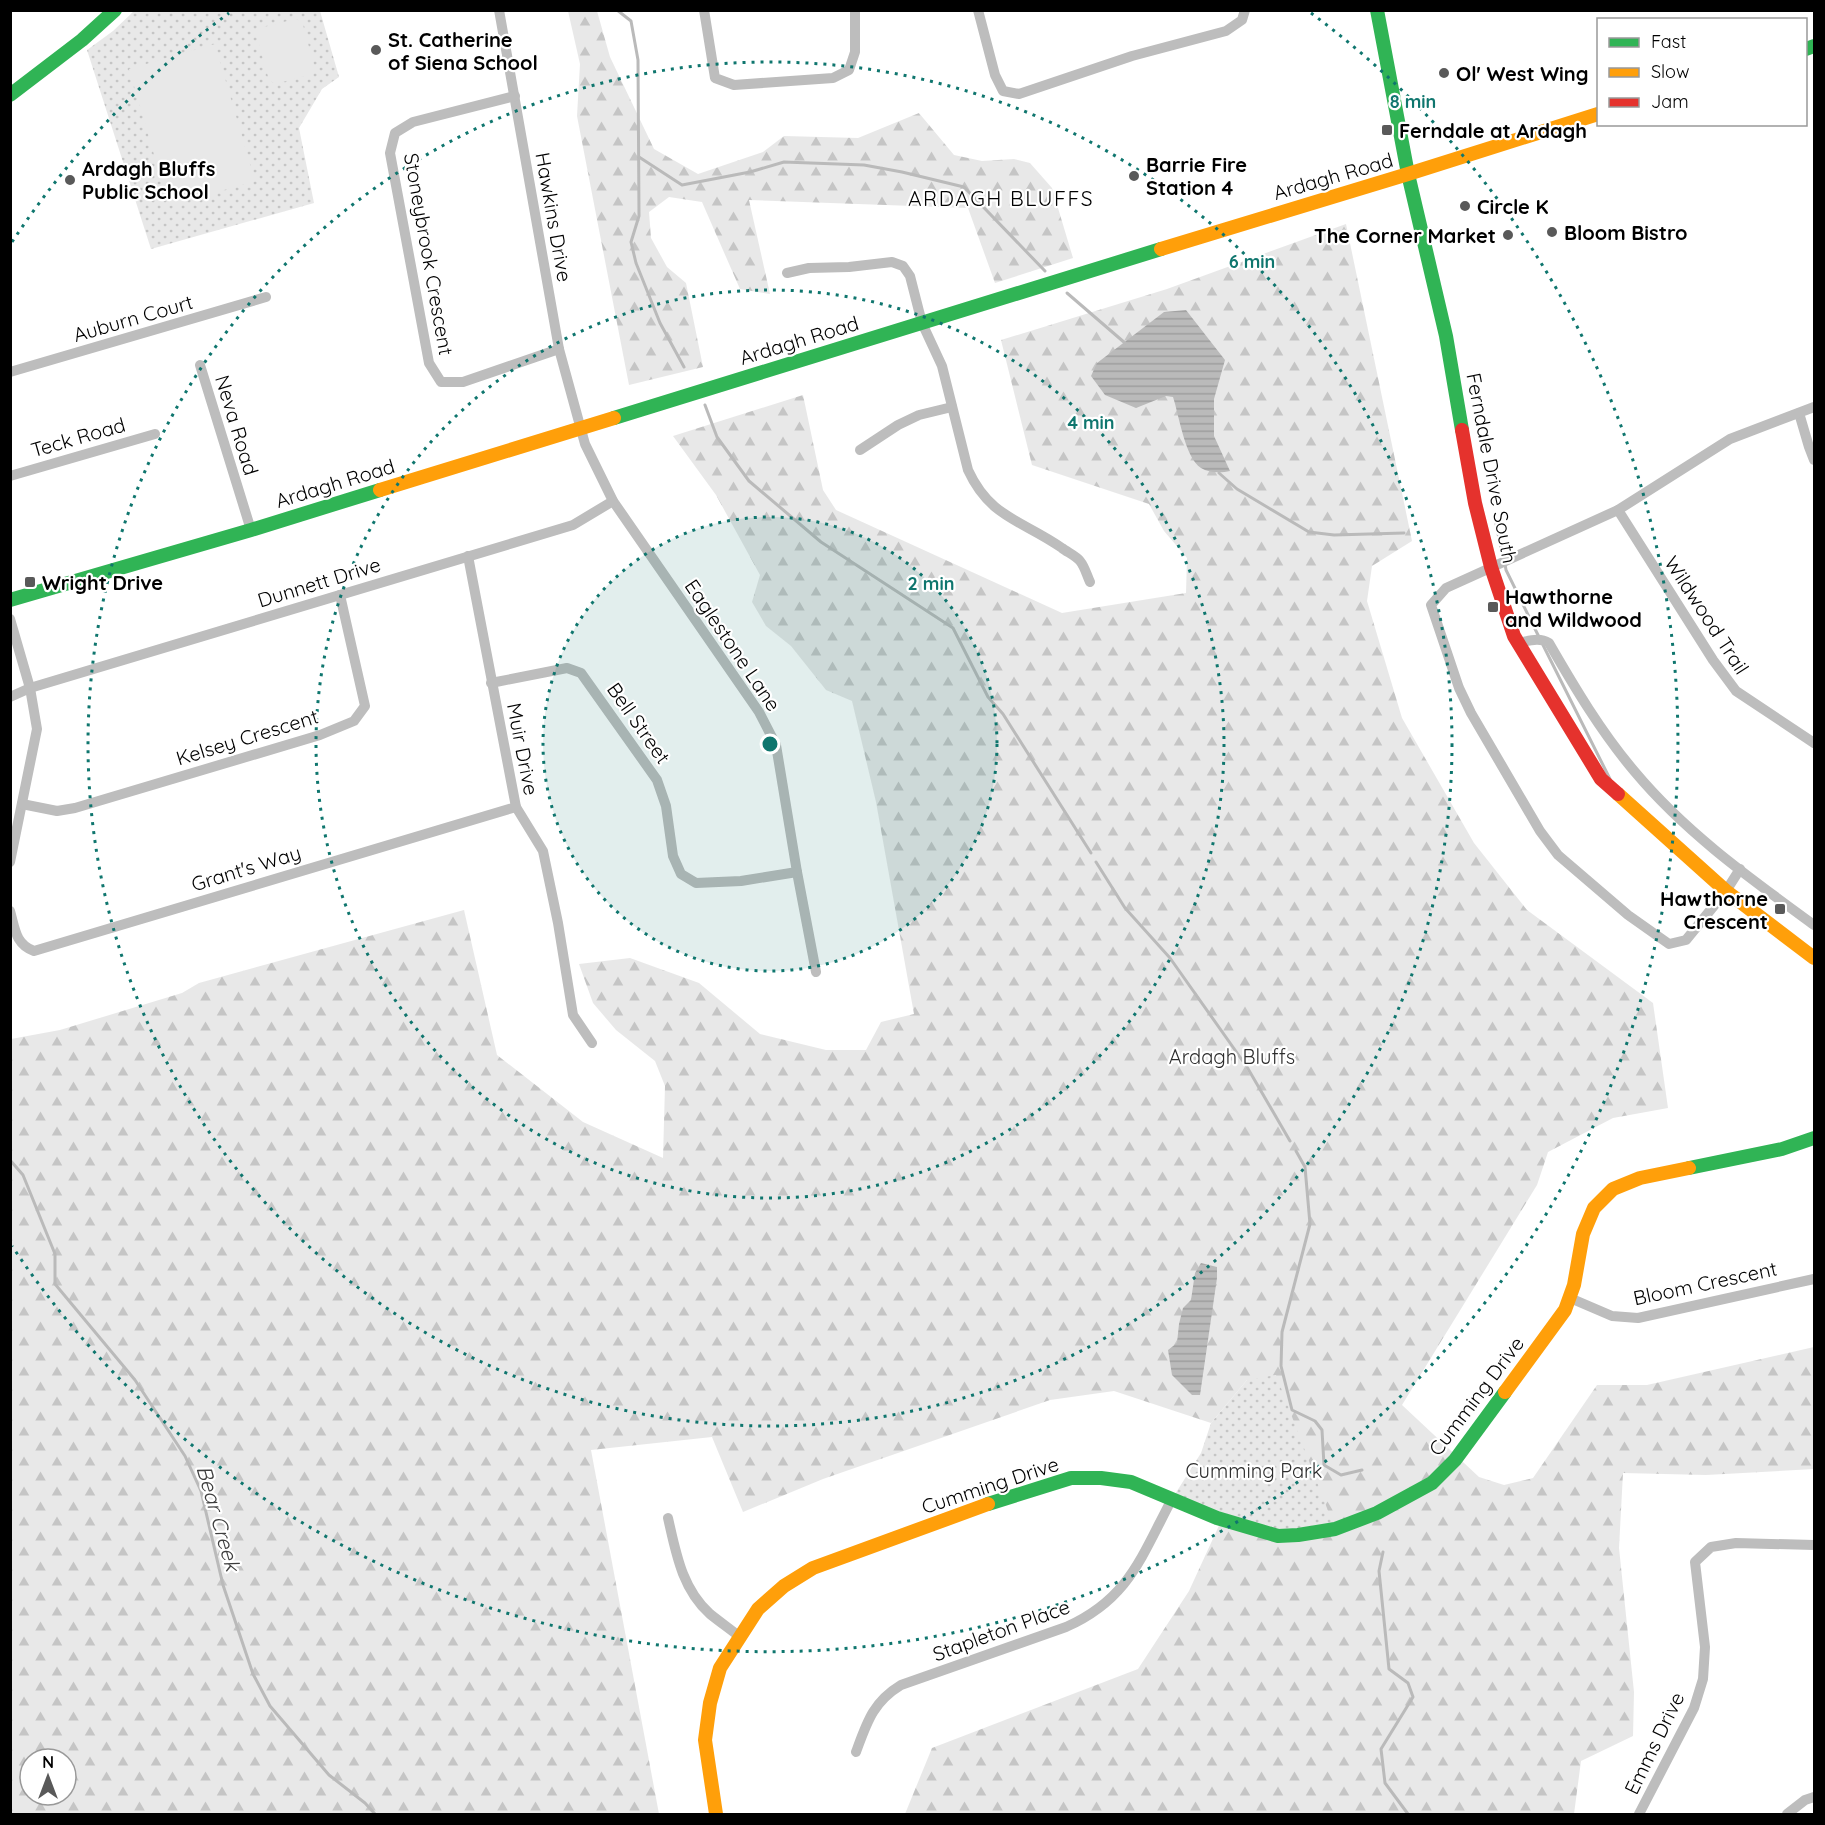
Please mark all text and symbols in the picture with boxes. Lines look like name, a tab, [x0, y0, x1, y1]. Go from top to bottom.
legend	[1597, 18, 1807, 126]
place label: St. Catherine of Siena School	[388, 27, 538, 75]
text: Fast	[1651, 30, 1686, 53]
marker: St. Catherine of Siena School	[369, 43, 383, 57]
text: Slow	[1651, 60, 1689, 83]
place label: Ol' West Wing	[1456, 61, 1588, 86]
marker: Ol' West Wing	[1437, 66, 1451, 80]
text: 8 min	[1390, 90, 1436, 113]
text: Jam	[1651, 90, 1689, 113]
place label: Ferndale at Ardagh	[1399, 118, 1587, 143]
marker: Ferndale at Ardagh	[1380, 123, 1394, 137]
street label: Ardagh Road	[1270, 147, 1396, 205]
street label: Hawkins Drive	[530, 150, 578, 284]
street label: Stoneybrook Crescent	[399, 151, 459, 357]
place label: Barrie Fire Station 4	[1146, 152, 1247, 200]
place label: Ardagh Bluffs Public School	[82, 156, 215, 204]
marker: Barrie Fire Station 4	[1127, 169, 1141, 183]
marker: Ardagh Bluffs Public School	[63, 173, 77, 187]
district label: ARDAGH BLUFFS	[908, 185, 1094, 211]
place label: Circle K	[1477, 194, 1549, 219]
marker: Circle K	[1458, 199, 1472, 213]
place label: Bloom Bistro	[1564, 220, 1688, 245]
place label: The Corner Market	[1314, 223, 1496, 248]
marker: Bloom Bistro	[1545, 225, 1559, 239]
marker: The Corner Market	[1501, 228, 1515, 242]
text: 6 min	[1229, 250, 1275, 273]
street label: Auburn Court	[70, 289, 196, 347]
street label: Ardagh Road	[736, 310, 862, 370]
street label: Ferndale Drive South	[1461, 371, 1523, 565]
street label: Neva Road	[210, 372, 264, 478]
text: 4 min	[1067, 411, 1115, 434]
street label: Teck Road	[28, 412, 128, 462]
street label: Ardagh Road	[272, 453, 398, 513]
street label: Dunnett Drive	[254, 551, 384, 613]
street label: Wildwood Trail	[1659, 551, 1755, 679]
place label: Wright Drive	[42, 570, 163, 595]
text: 2 min	[908, 572, 954, 595]
street label: Eaglestone Lane	[680, 574, 786, 716]
marker: Wright Drive	[23, 575, 37, 589]
place label: Hawthorne and Wildwood	[1505, 584, 1642, 632]
marker: Hawthorne and Wildwood	[1486, 600, 1500, 614]
street label: Bell Street	[602, 677, 676, 769]
street label: Muir Drive	[502, 701, 544, 797]
street label: Kelsey Crescent	[173, 703, 321, 771]
centre of rings	[760, 734, 780, 754]
street label: Grant's Way	[188, 840, 304, 896]
place label: Hawthorne Crescent	[1660, 886, 1768, 934]
marker: Hawthorne Crescent	[1773, 902, 1787, 916]
park label: Ardagh Bluffs	[1169, 1044, 1295, 1069]
street label: Bloom Crescent	[1631, 1256, 1779, 1310]
street label: Cumming Drive	[1423, 1331, 1529, 1461]
street label: Cumming Drive	[918, 1451, 1062, 1519]
park label: Cumming Park	[1185, 1458, 1323, 1483]
water label: Bear Creek	[192, 1462, 247, 1575]
street label: Stapleton Place	[929, 1594, 1073, 1666]
street label: Emms Drive	[1618, 1688, 1690, 1798]
north arrow	[18, 1747, 78, 1807]
text: N	[42, 1752, 54, 1772]

